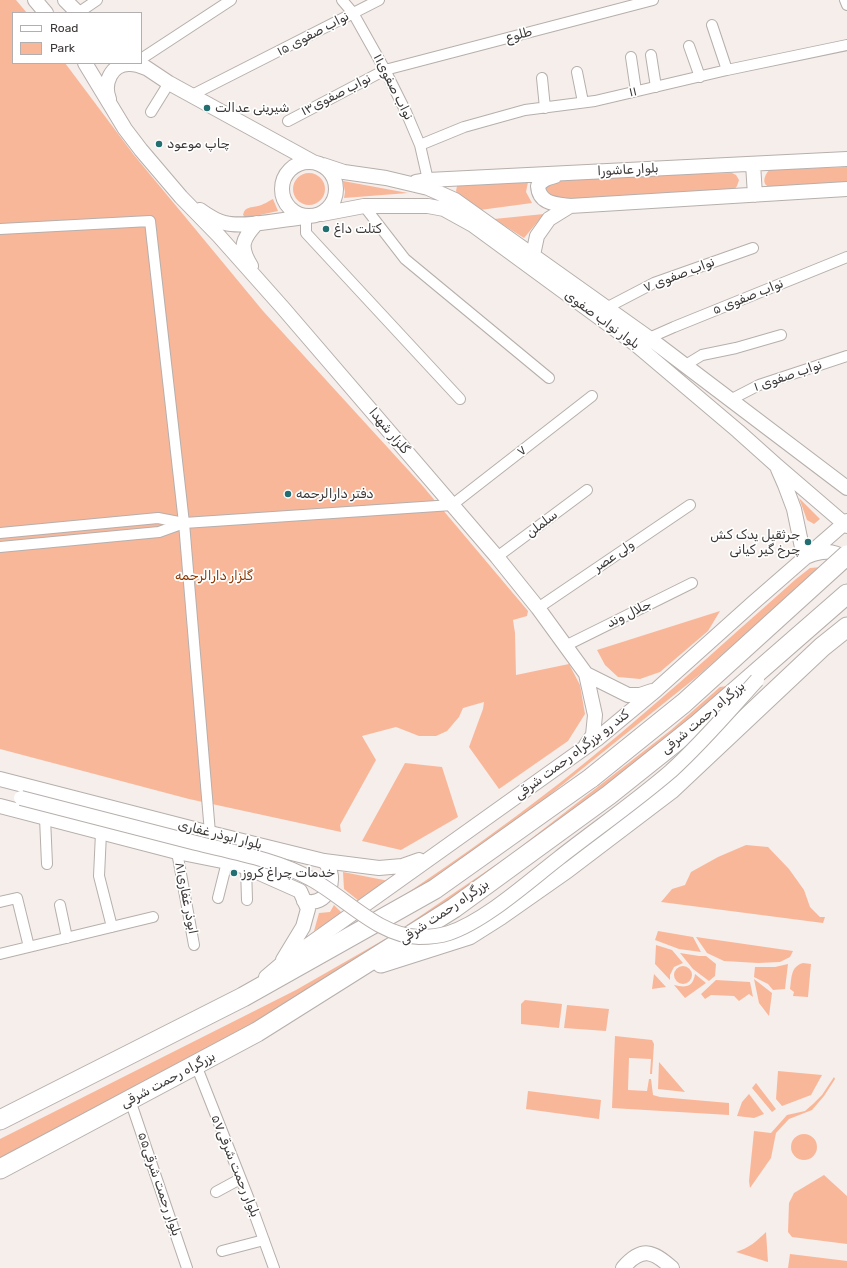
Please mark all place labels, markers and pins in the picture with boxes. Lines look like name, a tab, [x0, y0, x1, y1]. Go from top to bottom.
place label: شیرینی عدالت	[215, 100, 290, 116]
marker: شیرینی عدالت	[202, 103, 212, 113]
place label: چاپ موعود	[167, 136, 230, 152]
marker: چاپ موعود	[154, 139, 164, 149]
place label: کتلت داغ	[334, 221, 382, 237]
marker: کتلت داغ	[321, 224, 331, 234]
place label: دفتر دارالرحمه	[296, 486, 374, 502]
marker: دفتر دارالرحمه	[283, 489, 293, 499]
place label: جرثقیل یدک کش چرخ گیر کیانی	[710, 527, 800, 558]
marker: جرثقیل یدک کش چرخ گیر کیانی	[803, 537, 813, 547]
place label: خدمات چراغ کروز	[242, 865, 335, 881]
marker: خدمات چراغ کروز	[229, 868, 239, 878]

